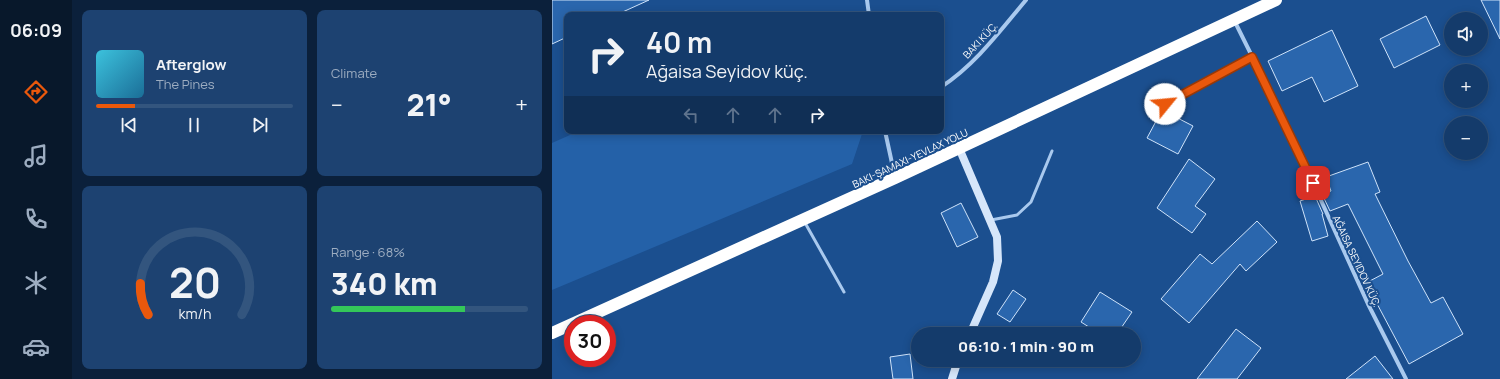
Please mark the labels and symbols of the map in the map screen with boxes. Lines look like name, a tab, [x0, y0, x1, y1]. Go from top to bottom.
street label: BAKI KÜÇ.	[960, 19, 1000, 61]
position arrow	[1144, 83, 1186, 125]
street label: BAKI-ŞAMAXI-YEVLAX YOLU	[850, 125, 970, 191]
pin	[1296, 166, 1330, 200]
street label: AĞAISA SEYIDOV KÜÇ.	[1330, 213, 1384, 309]
speed limit sign: 30	[564, 315, 616, 367]

